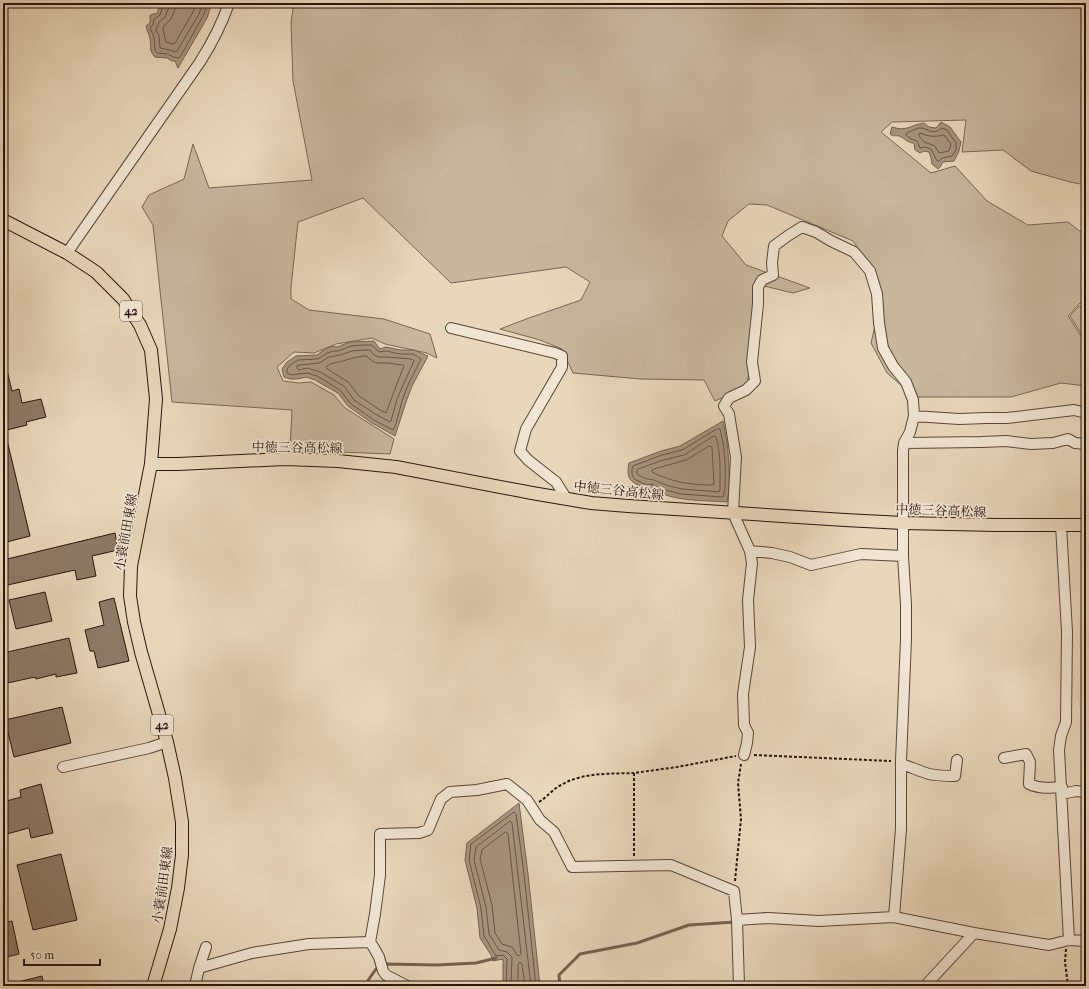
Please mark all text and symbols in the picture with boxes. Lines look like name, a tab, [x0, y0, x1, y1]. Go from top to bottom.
road number: 42	[120, 301, 142, 321]
street label: 中徳三谷高松線	[251, 439, 343, 456]
street label: 中徳三谷高松線	[573, 478, 665, 503]
street label: 小蓑前田東線	[111, 492, 140, 572]
street label: 中徳三谷高松線	[895, 501, 987, 520]
road number: 42	[151, 715, 173, 735]
street label: 小蓑前田東線	[150, 845, 175, 925]
scale bar	[24, 941, 100, 967]
text: 50 m	[30, 948, 54, 962]

